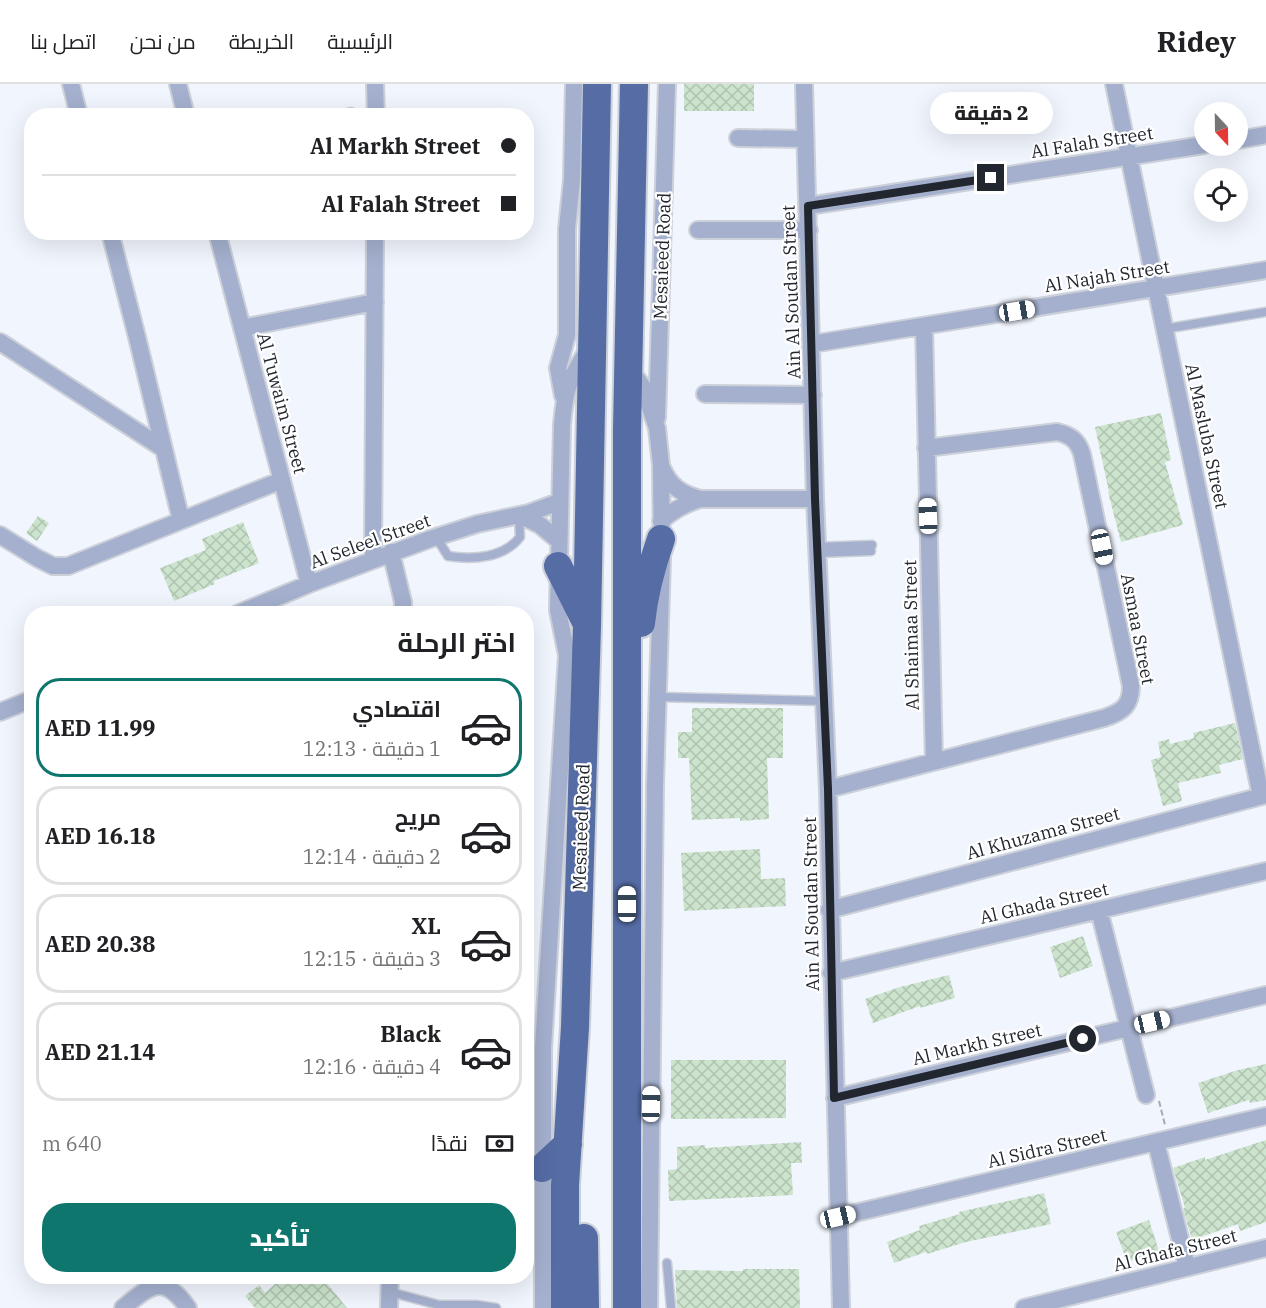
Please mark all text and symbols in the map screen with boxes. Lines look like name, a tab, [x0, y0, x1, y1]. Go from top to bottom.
text: Ridey	[1157, 23, 1236, 60]
text: اتصل بنا	[30, 27, 97, 55]
text: من نحن	[130, 27, 196, 55]
text: الخريطة	[229, 27, 294, 55]
text: الرئيسية	[327, 27, 393, 55]
callout: 2 دقيقة	[930, 91, 1052, 133]
text: 2 دقيقة	[954, 99, 1029, 126]
north arrow	[1194, 102, 1248, 156]
map controls	[1194, 102, 1248, 222]
street label: Al Falah Street	[1029, 121, 1155, 163]
text: Al Markh Street	[310, 131, 480, 160]
route end	[977, 164, 1004, 191]
button: locate	[1194, 168, 1248, 222]
text: Al Falah Street	[321, 189, 480, 218]
street label: Mesaieed Road	[648, 192, 676, 320]
street label: Ain Al Soudan Street	[776, 204, 806, 380]
street label: Al Najah Street	[1043, 255, 1171, 297]
car	[998, 299, 1036, 323]
street label: Al Tuwaim Street	[252, 330, 312, 476]
street label: Al Masluba Street	[1180, 361, 1234, 511]
car	[918, 498, 938, 534]
street label: Al Seleel Street	[306, 509, 434, 573]
car	[1089, 528, 1115, 566]
street label: Al Shaimaa Street	[898, 560, 924, 710]
street label: Asmaa Street	[1116, 571, 1160, 687]
text: اختر الرحلة	[398, 624, 516, 659]
text: اقتصادي	[352, 694, 441, 723]
icon: car	[459, 701, 513, 755]
text: AED 11.99	[45, 713, 156, 742]
text: 1 دقيقة · 12:13	[303, 735, 441, 762]
street label: Mesaieed Road	[567, 763, 595, 891]
text: مريح	[395, 802, 441, 831]
street label: Al Khuzama Street	[964, 802, 1122, 864]
icon: car	[459, 809, 513, 863]
street label: Ain Al Soudan Street	[798, 817, 824, 991]
text: AED 16.18	[45, 821, 156, 850]
text: 2 دقيقة · 12:14	[303, 843, 441, 870]
street label: Al Ghada Street	[977, 877, 1111, 929]
car	[618, 886, 636, 922]
text: XL	[411, 911, 441, 940]
icon: car	[459, 917, 513, 971]
text: AED 20.38	[45, 929, 156, 958]
text: 3 دقيقة · 12:15	[303, 945, 441, 972]
car	[1132, 1009, 1172, 1035]
street label: Al Markh Street	[910, 1018, 1044, 1070]
text: Black	[380, 1019, 441, 1048]
icon: car	[459, 1025, 513, 1079]
route start	[1069, 1025, 1096, 1052]
text: AED 21.14	[45, 1037, 156, 1066]
text: 4 دقيقة · 12:16	[303, 1053, 441, 1080]
car	[642, 1086, 660, 1122]
street label: Al Sidra Street	[985, 1123, 1109, 1173]
icon: cash	[483, 1127, 516, 1160]
text: نقدًا	[430, 1128, 468, 1157]
text: 640 m	[42, 1130, 102, 1157]
button: تأكيد	[42, 1203, 516, 1272]
car	[818, 1204, 858, 1230]
street label: Al Ghafa Street	[1111, 1224, 1239, 1276]

